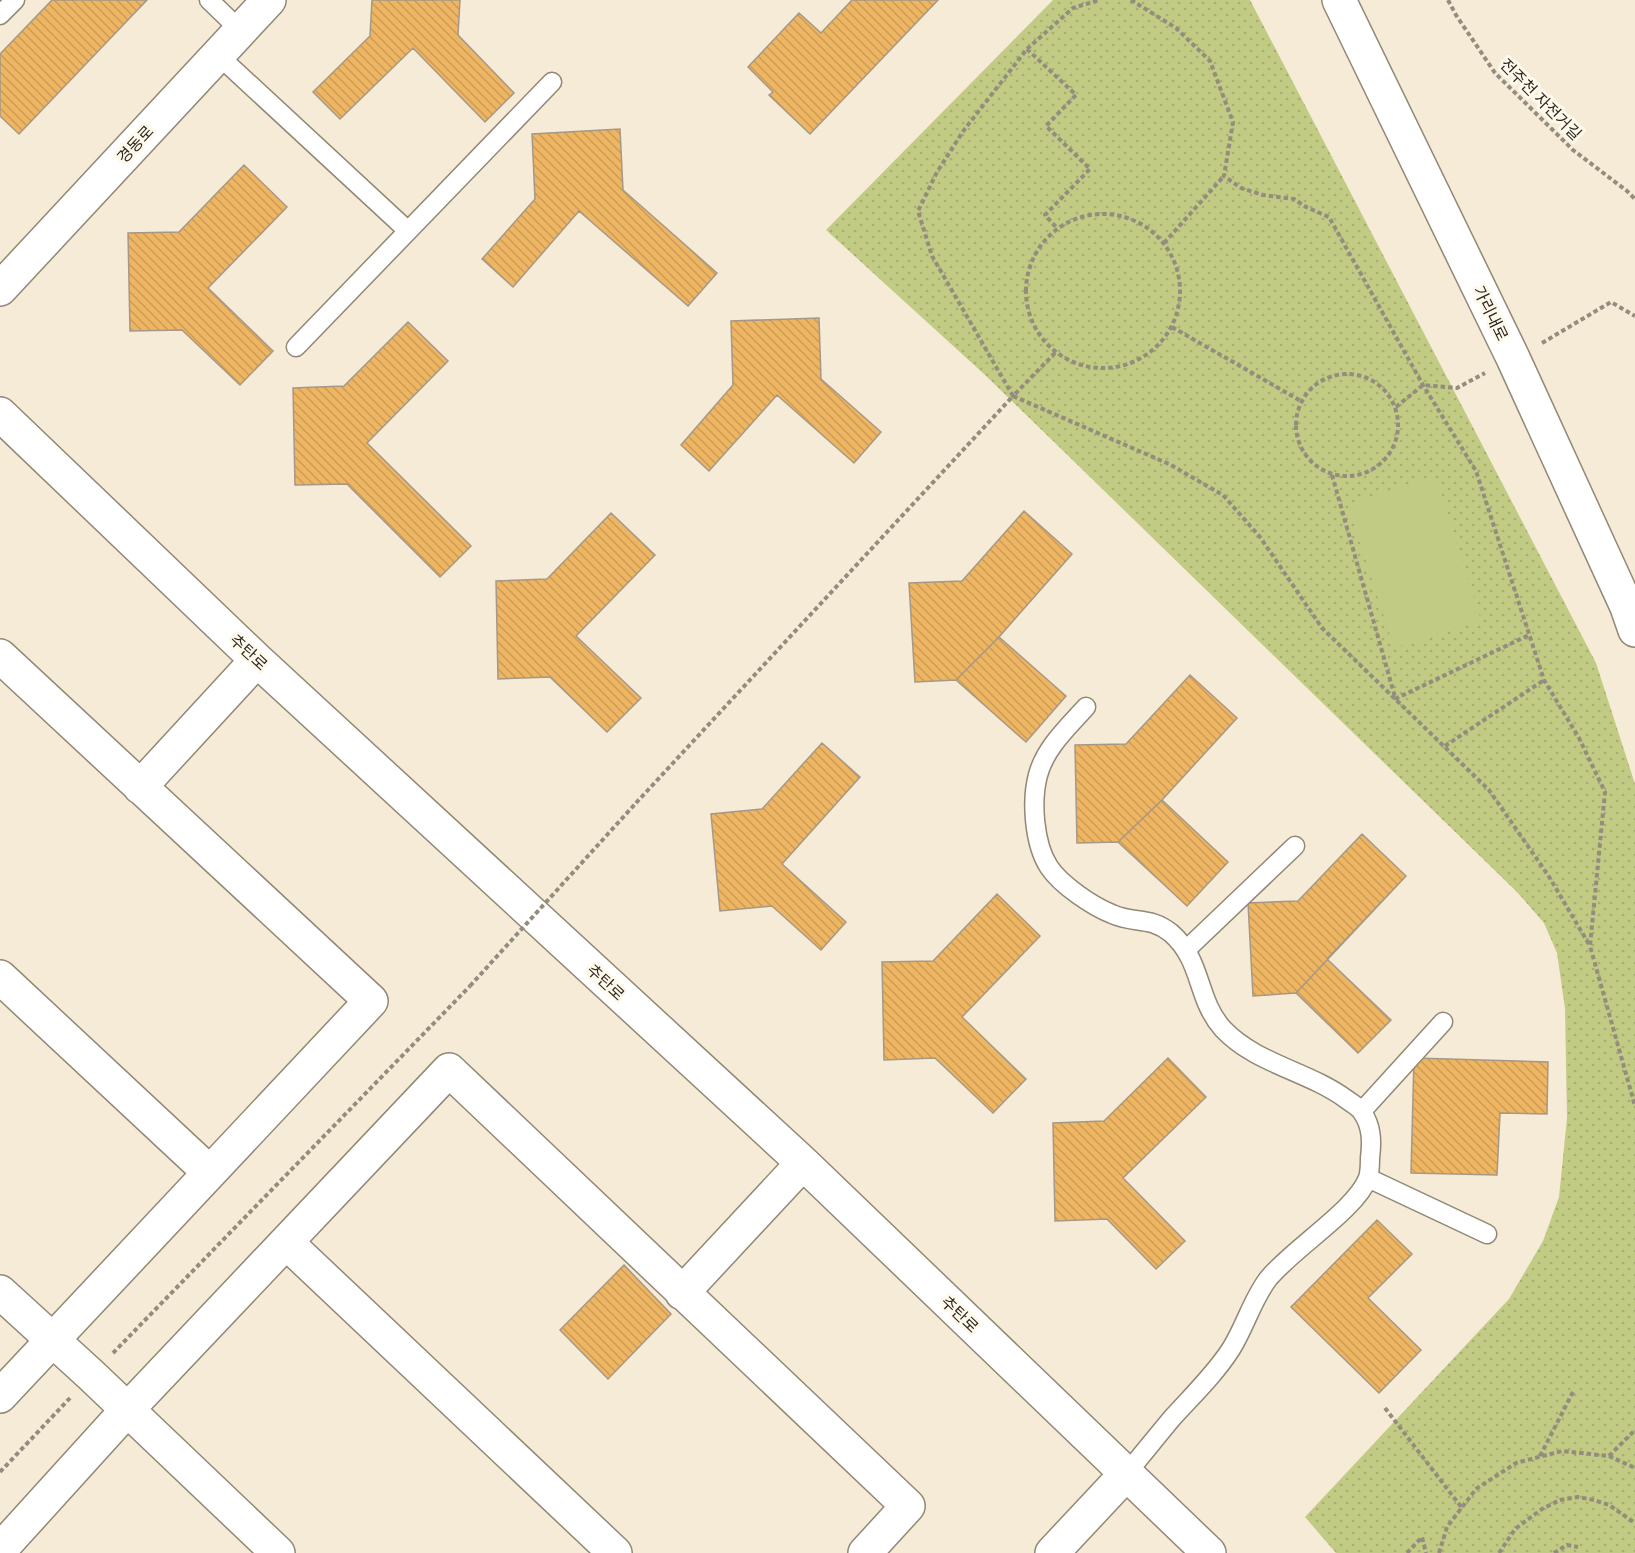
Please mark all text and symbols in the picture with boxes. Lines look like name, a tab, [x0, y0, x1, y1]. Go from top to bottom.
street label: 전주천 자전거길	[1497, 55, 1585, 143]
street label: 경동로	[114, 122, 157, 166]
street label: 가리내로	[1470, 283, 1511, 344]
street label: 추탄로	[227, 631, 271, 674]
street label: 추탄로	[584, 961, 628, 1004]
street label: 추탄로	[938, 1293, 982, 1336]

